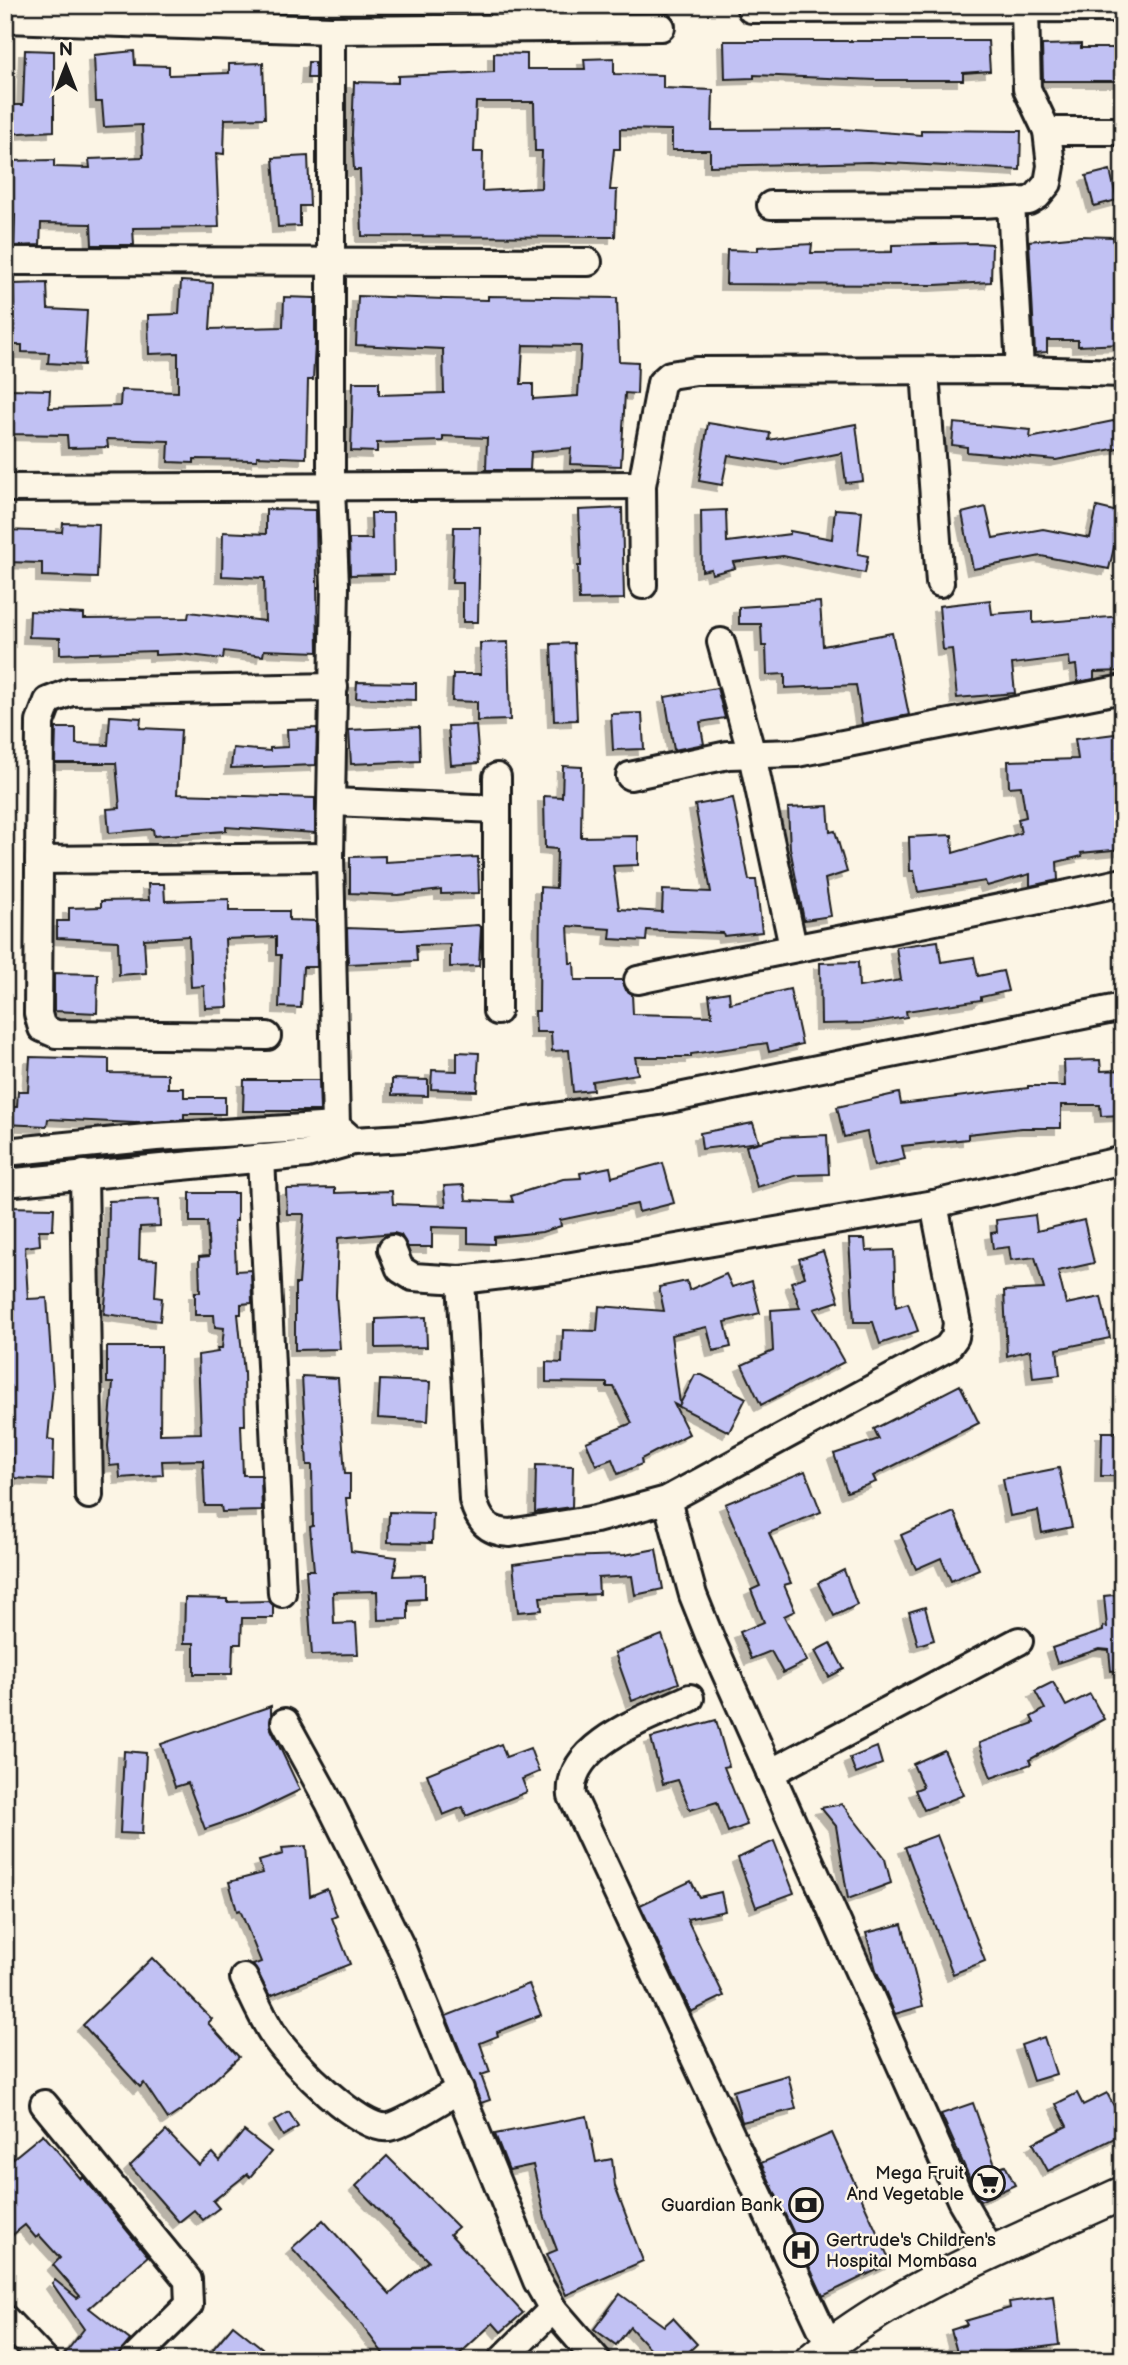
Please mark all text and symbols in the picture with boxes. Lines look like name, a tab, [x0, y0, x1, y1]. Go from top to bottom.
north arrow	[32, 32, 102, 102]
text: N	[59, 39, 73, 62]
place label: Mega Fruit And Vegetable	[847, 2163, 964, 2205]
supermarket icon: Mega Fruit And Vegetable	[969, 2164, 1007, 2202]
bank icon: Guardian Bank	[787, 2186, 825, 2224]
place label: Guardian Bank	[661, 2195, 782, 2216]
place label: Gertrude's Children's Hospital Mombasa	[826, 2230, 996, 2272]
hospital icon: Gertrude's Children's Hospital Mombasa	[782, 2231, 820, 2269]

